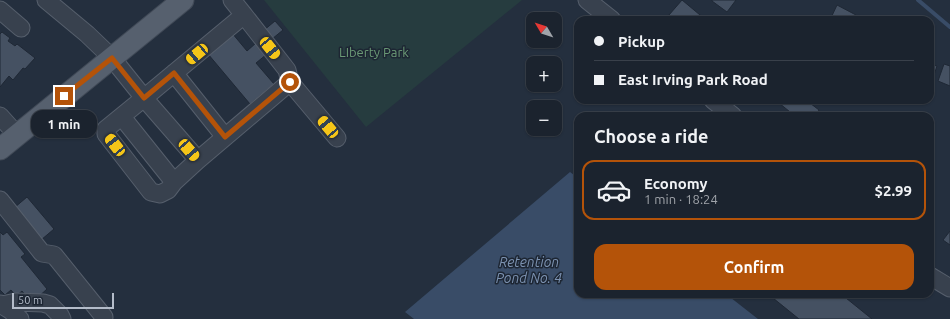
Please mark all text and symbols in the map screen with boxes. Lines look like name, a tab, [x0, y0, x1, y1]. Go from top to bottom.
north arrow	[526, 12, 562, 48]
map controls	[526, 12, 562, 136]
text: Pickup	[618, 33, 665, 50]
car	[258, 35, 282, 61]
car	[184, 42, 210, 66]
park label: LIberty Park	[339, 45, 409, 59]
button: +	[526, 56, 562, 92]
text: East Irving Park Road	[618, 71, 768, 88]
route start	[281, 73, 299, 91]
route end	[55, 87, 73, 105]
button: −	[526, 100, 562, 136]
callout: 1 min	[31, 110, 97, 138]
car	[316, 114, 340, 140]
text: 1 min	[48, 117, 80, 131]
text: Choose a ride	[594, 126, 708, 146]
car	[103, 132, 127, 158]
car	[177, 137, 201, 163]
icon: car	[596, 172, 632, 208]
text: Economy	[644, 175, 708, 192]
text: $2.99	[874, 182, 912, 199]
text: 1 min · 18:24	[644, 192, 718, 206]
button: Confirm	[594, 244, 914, 290]
water label: Retention Pond No. 4	[496, 254, 562, 286]
scale bar	[12, 291, 114, 310]
text: 50 m	[18, 294, 42, 306]

